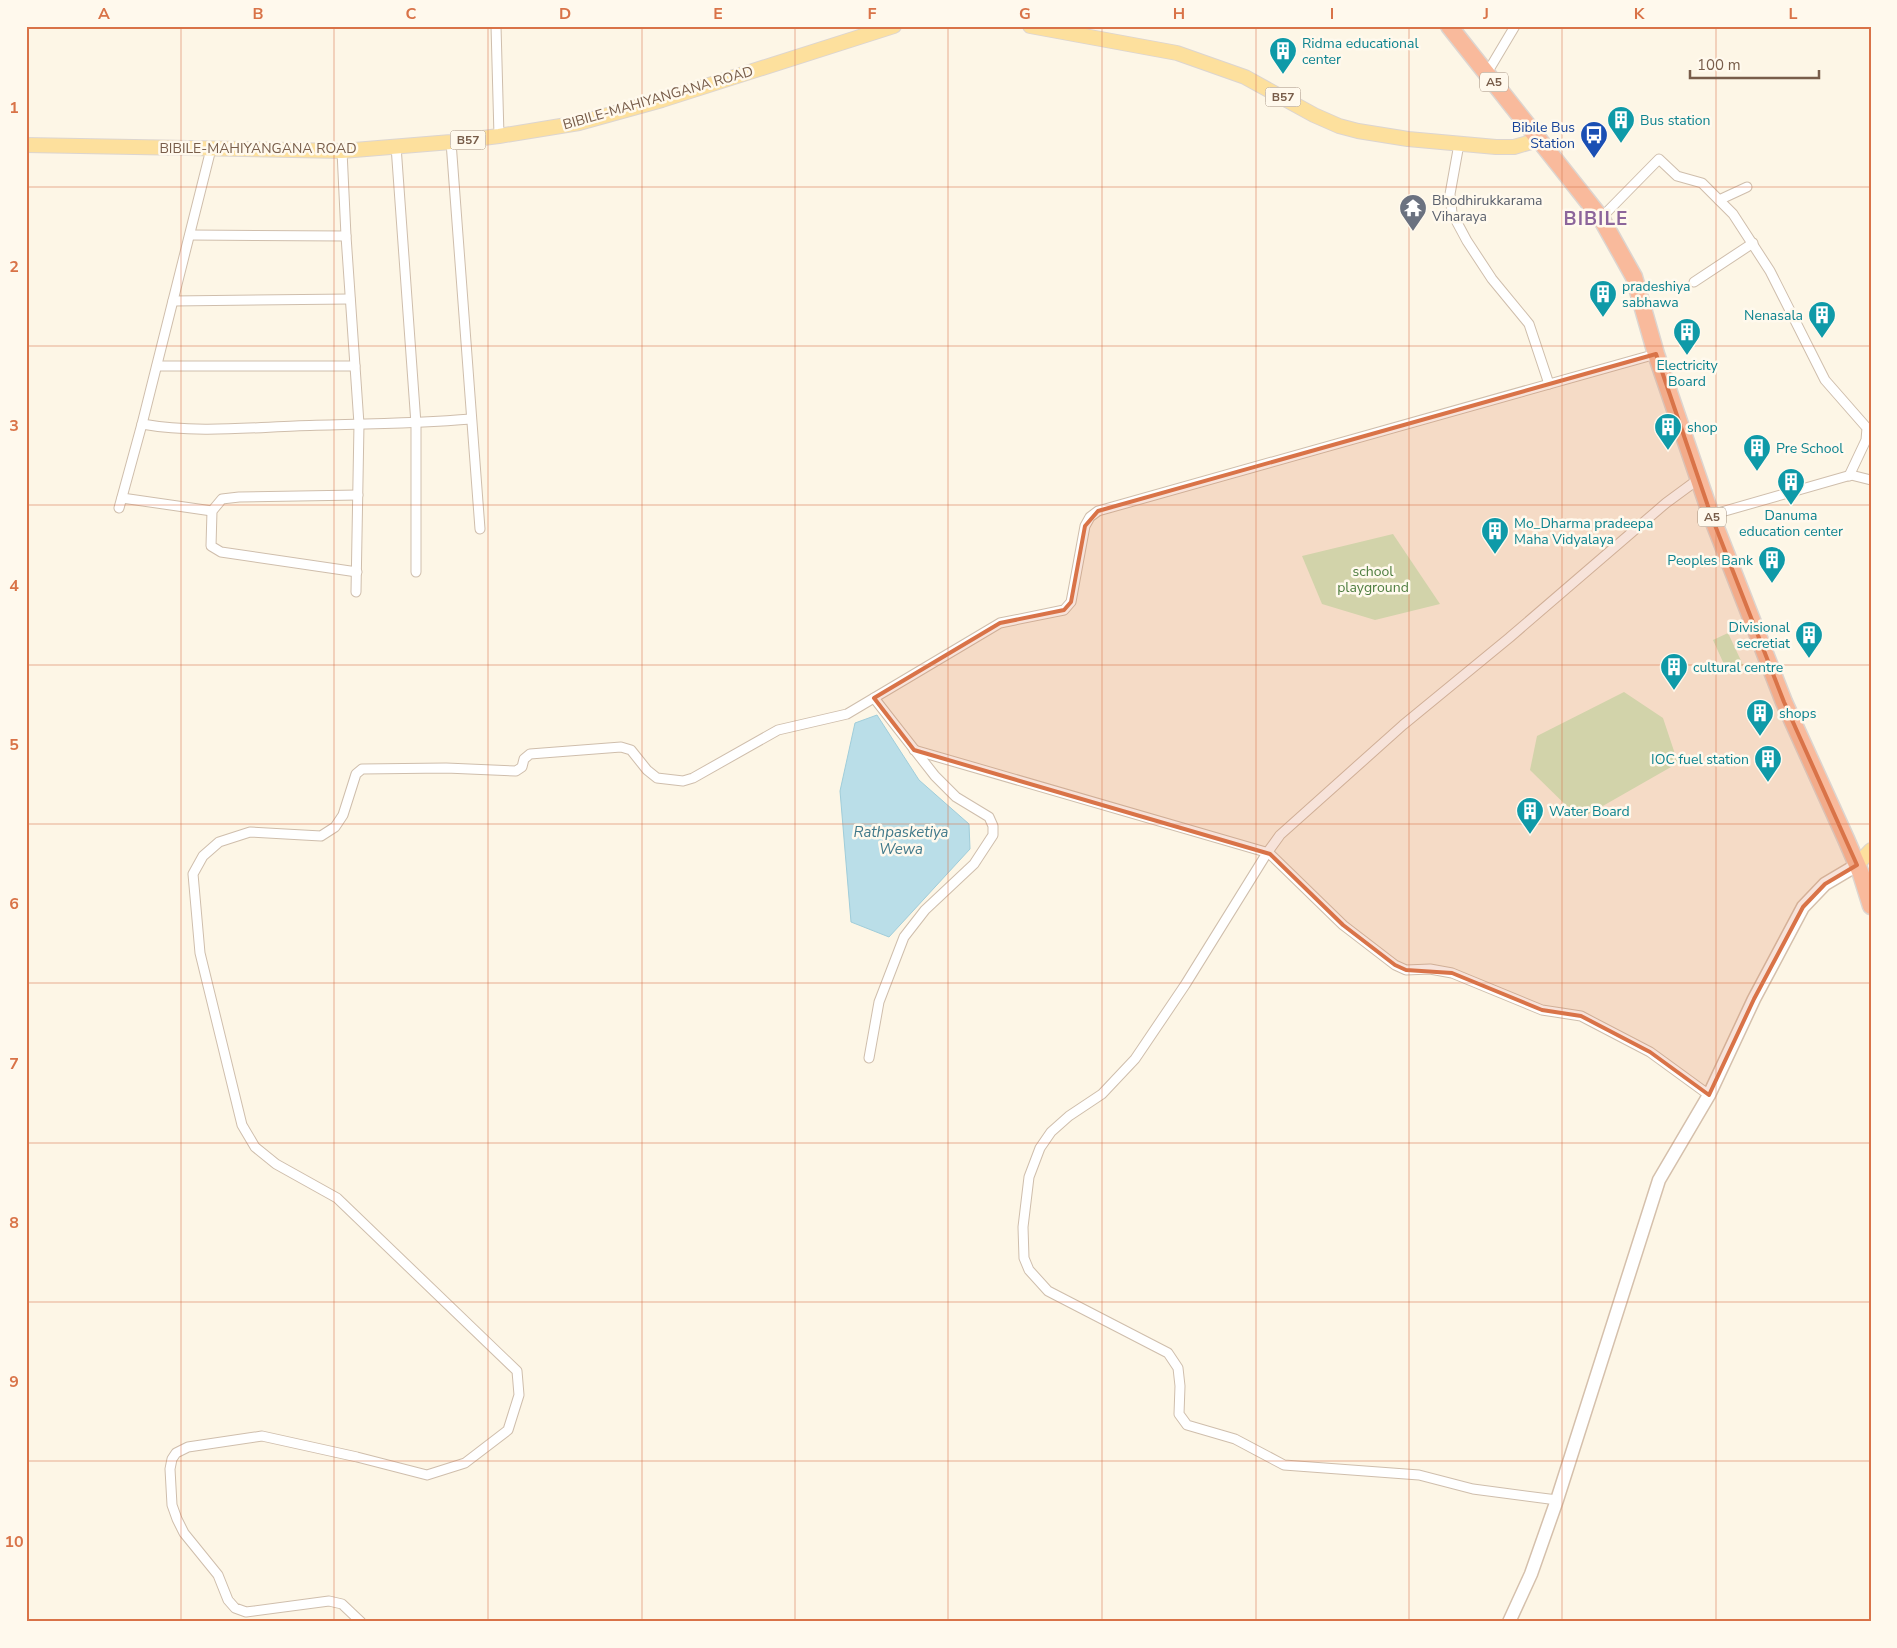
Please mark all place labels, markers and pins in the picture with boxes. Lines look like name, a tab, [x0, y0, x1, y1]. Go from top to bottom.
place label: Ridma educational center	[1302, 34, 1419, 69]
building icon: Ridma educational center	[1268, 36, 1298, 75]
building icon: Bus station	[1606, 105, 1636, 144]
place label: Bus station	[1640, 111, 1711, 130]
place label: Bibile Bus Station	[1512, 118, 1575, 153]
bus stop icon: Bibile Bus Station	[1579, 120, 1609, 159]
place label: Bhodhirukkarama Viharaya	[1431, 191, 1543, 226]
temple icon: Bhodhirukkarama Viharaya	[1398, 193, 1428, 232]
place label: pradeshiya sabhawa	[1622, 277, 1691, 312]
building icon: pradeshiya sabhawa	[1588, 279, 1618, 318]
building icon: Nenasala	[1807, 300, 1837, 339]
place label: Nenasala	[1744, 306, 1803, 325]
building icon: Electricity Board	[1672, 317, 1702, 356]
place label: Electricity Board	[1656, 356, 1718, 391]
building icon: shop	[1653, 412, 1683, 451]
place label: shop	[1687, 418, 1718, 437]
building icon: Pre School	[1742, 433, 1772, 472]
place label: Pre School	[1776, 439, 1844, 458]
building icon: Danuma education center	[1776, 467, 1806, 506]
place label: Danuma education center	[1739, 506, 1843, 541]
place label: Mo_Dharma pradeepa Maha Vidyalaya	[1514, 514, 1653, 549]
building icon: Mo_Dharma pradeepa Maha Vidyalaya	[1480, 516, 1510, 555]
building icon: Peoples Bank	[1757, 545, 1787, 584]
place label: Peoples Bank	[1667, 551, 1754, 570]
place label: Divisional secretiat	[1729, 618, 1791, 653]
building icon: Divisional secretiat	[1794, 620, 1824, 659]
building icon: cultural centre	[1659, 652, 1689, 691]
place label: cultural centre	[1693, 658, 1783, 677]
building icon: shops	[1745, 698, 1775, 737]
place label: shops	[1779, 704, 1817, 723]
building icon: IOC fuel station	[1753, 744, 1783, 783]
place label: IOC fuel station	[1651, 750, 1749, 769]
building icon: Water Board	[1515, 796, 1545, 835]
place label: Water Board	[1549, 802, 1630, 821]

